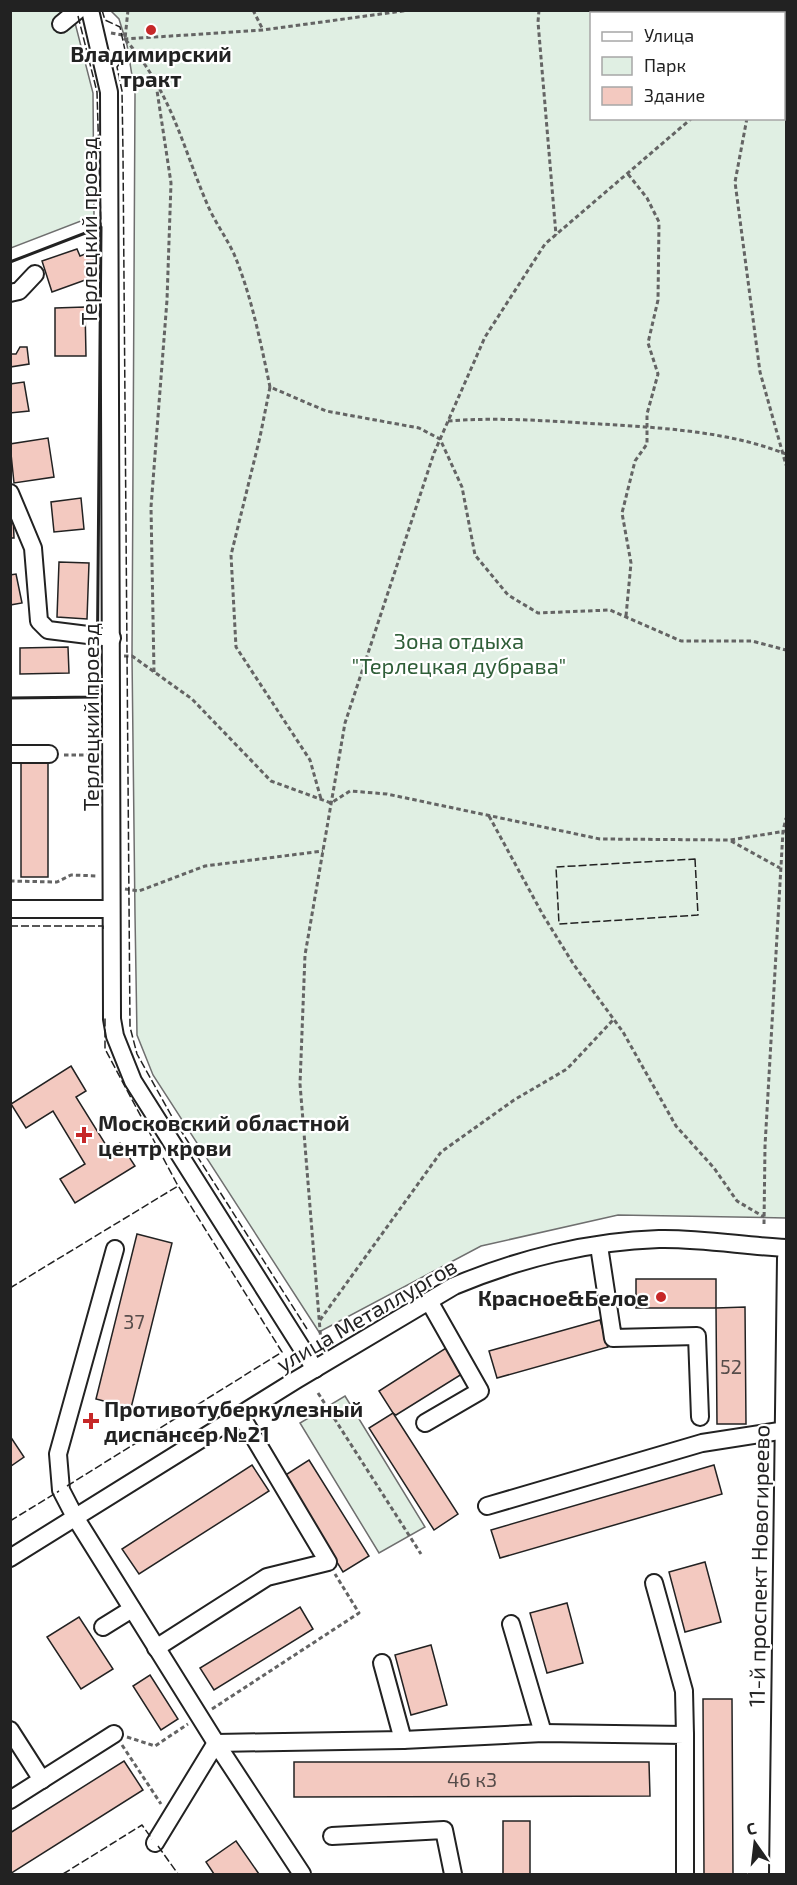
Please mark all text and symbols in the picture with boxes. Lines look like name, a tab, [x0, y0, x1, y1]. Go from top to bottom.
legend	[590, 12, 785, 120]
marker: Владимирский тракт	[144, 23, 158, 37]
text: Улица	[644, 24, 694, 46]
place label: Владимирский тракт	[70, 40, 232, 91]
text: Парк	[644, 54, 686, 76]
text: Здание	[644, 84, 705, 106]
street label: Терлецкий проезд	[75, 137, 101, 325]
street label: Терлецкий проезд	[77, 623, 103, 811]
park label: Зона отдыха "Терлецкая дубрава"	[352, 627, 566, 679]
place label: Московский областной центр крови	[98, 1109, 350, 1160]
marker: Московский областной центр крови	[75, 1126, 93, 1144]
street label: улица Металлургов	[271, 1252, 461, 1377]
place label: Красное&Белое	[478, 1284, 649, 1310]
marker: Красное&Белое	[654, 1290, 668, 1304]
house number: 37	[123, 1309, 145, 1333]
house number: 52	[720, 1354, 742, 1378]
place label: Противотуберкулезный диспансер №21	[104, 1395, 363, 1446]
marker: Противотуберкулезный диспансер №21	[82, 1412, 100, 1430]
street label: 11-й проспект Новогиреево	[743, 1425, 773, 1707]
house number: 46 к3	[447, 1767, 497, 1791]
north arrow	[725, 1813, 785, 1873]
text: С	[744, 1818, 758, 1838]

